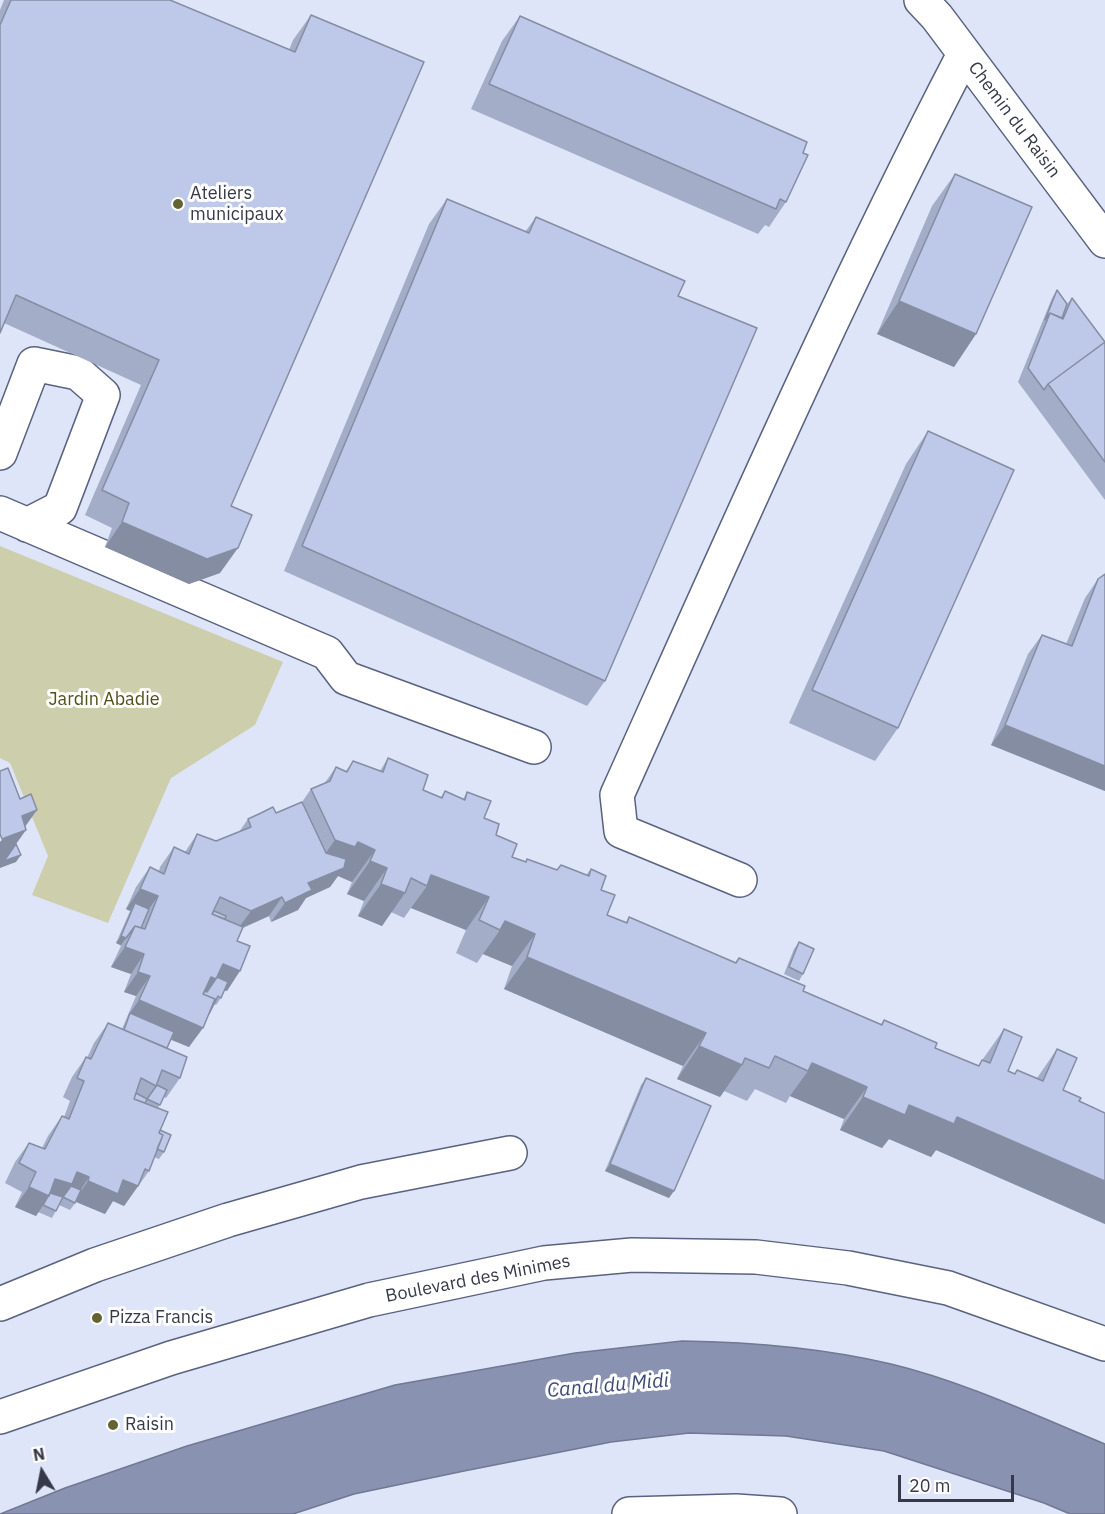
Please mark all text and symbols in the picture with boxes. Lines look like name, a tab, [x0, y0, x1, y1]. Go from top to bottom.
street label: Chemin du Raisin	[963, 58, 1065, 182]
place label: Ateliers municipaux	[190, 183, 284, 226]
marker: Ateliers municipaux	[171, 197, 185, 211]
park label: Jardin Abadie	[48, 689, 160, 711]
street label: Boulevard des Minimes	[384, 1250, 572, 1308]
place label: Pizza Francis	[109, 1307, 213, 1329]
marker: Pizza Francis	[90, 1311, 104, 1325]
water label: Canal du Midi	[546, 1369, 670, 1403]
place label: Raisin	[125, 1414, 174, 1436]
marker: Raisin	[106, 1418, 120, 1432]
north arrow	[12, 1442, 72, 1502]
text: N	[31, 1443, 46, 1465]
scale bar	[901, 1463, 1016, 1501]
text: 20 m	[909, 1474, 951, 1497]

